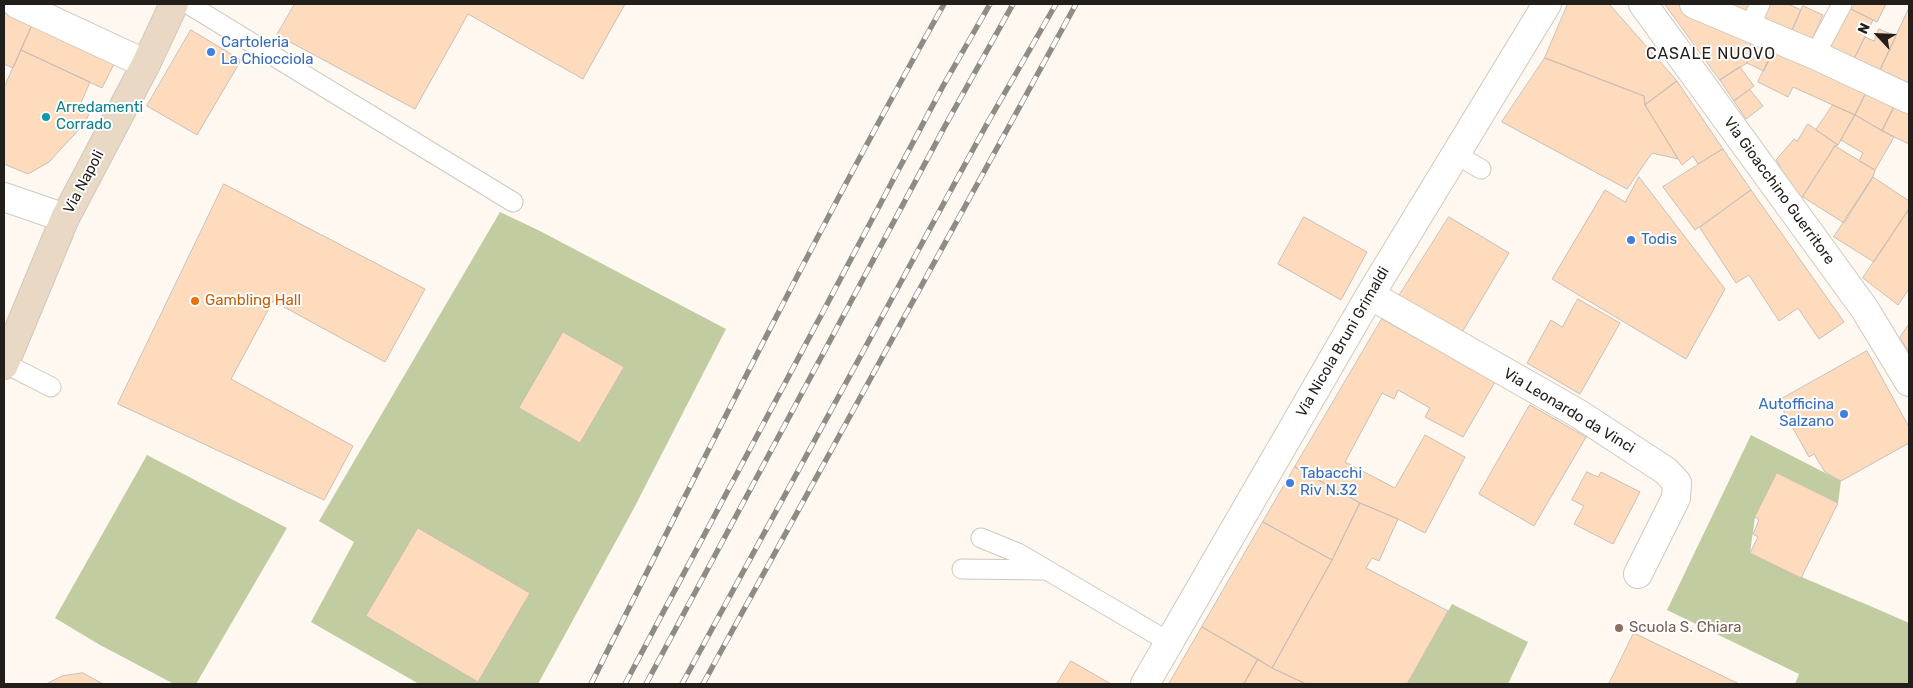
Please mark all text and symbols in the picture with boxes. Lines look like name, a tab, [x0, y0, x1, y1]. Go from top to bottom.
north arrow	[1853, 10, 1903, 60]
text: N	[1854, 20, 1874, 37]
place label: Cartoleria La Chiocciola	[221, 34, 313, 69]
district label: CASALE NUOVO	[1644, 44, 1778, 64]
marker: Cartoleria La Chiocciola	[205, 46, 217, 58]
place label: Arredamenti Corrado	[56, 99, 143, 134]
marker: Arredamenti Corrado	[40, 111, 52, 123]
street label: Via Gioacchino Guerritore	[1719, 114, 1839, 268]
street label: Via Napoli	[60, 147, 108, 217]
place label: Todis	[1641, 231, 1677, 249]
marker: Todis	[1625, 234, 1637, 246]
street label: Via Nicola Bruni Grimaldi	[1293, 264, 1393, 420]
place label: Gambling Hall	[205, 292, 301, 310]
marker: Gambling Hall	[189, 295, 201, 307]
street label: Via Leonardo da Vinci	[1500, 365, 1638, 457]
place label: Autofficina Salzano	[1759, 396, 1834, 431]
marker: Autofficina Salzano	[1838, 408, 1850, 420]
place label: Tabacchi Riv N.32	[1300, 465, 1362, 500]
marker: Tabacchi Riv N.32	[1284, 477, 1296, 489]
place label: Scuola S. Chiara	[1629, 619, 1742, 637]
marker: Scuola S. Chiara	[1613, 622, 1625, 634]

